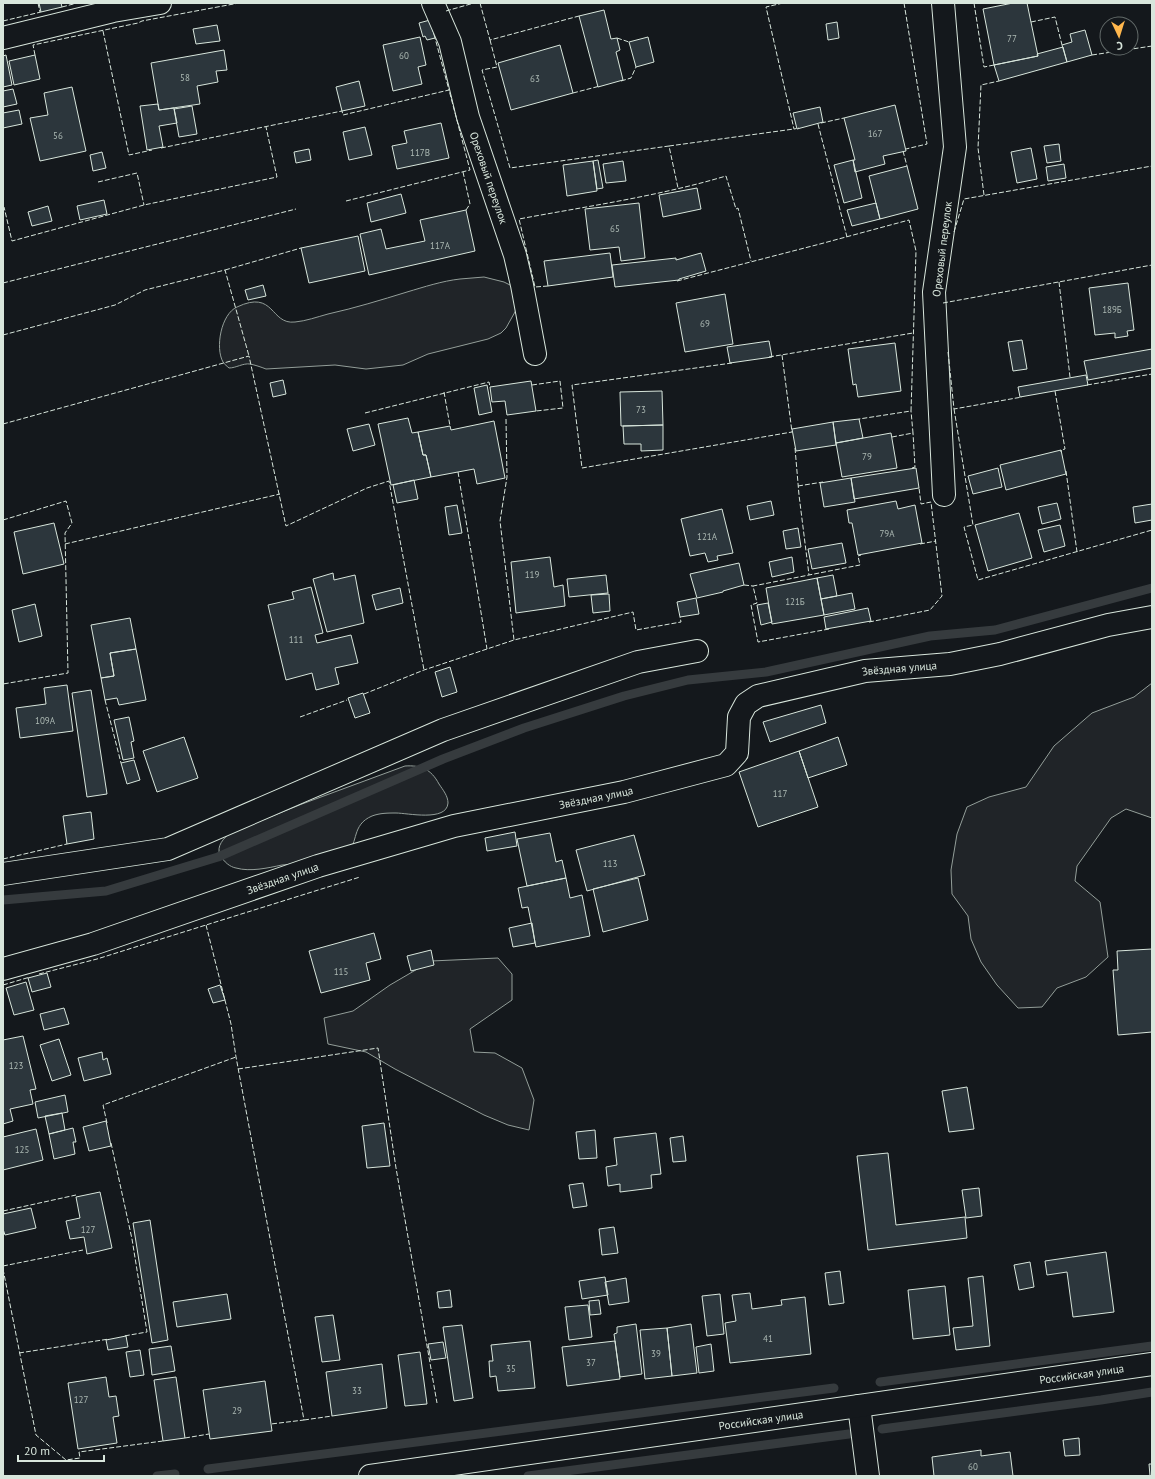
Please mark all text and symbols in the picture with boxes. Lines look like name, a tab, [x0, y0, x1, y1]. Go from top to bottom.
north arrow	[1099, 16, 1139, 56]
house number: 77	[1007, 33, 1017, 44]
text: С	[1116, 39, 1123, 53]
house number: 60	[399, 50, 409, 61]
house number: 58	[180, 72, 190, 83]
house number: 63	[530, 73, 540, 84]
house number: 167	[868, 128, 882, 139]
house number: 56	[53, 130, 63, 141]
street label: Ореховый переулок	[467, 130, 511, 226]
house number: 117В	[410, 147, 430, 158]
street label: Ореховый переулок	[929, 200, 955, 298]
house number: 65	[610, 223, 620, 234]
house number: 117А	[430, 240, 451, 251]
house number: 189Б	[1102, 304, 1122, 315]
house number: 69	[700, 318, 710, 329]
house number: 73	[636, 404, 646, 415]
house number: 79	[862, 451, 872, 462]
house number: 79А	[879, 528, 895, 539]
house number: 121А	[697, 531, 718, 542]
house number: 119	[525, 569, 539, 580]
house number: 121Б	[785, 596, 805, 607]
house number: 111	[289, 634, 303, 645]
street label: Звёздная улица	[860, 658, 937, 679]
house number: 109А	[35, 715, 56, 726]
street label: Звёздная улица	[557, 783, 635, 812]
house number: 117	[773, 788, 787, 799]
house number: 113	[603, 858, 617, 869]
street label: Звёздная улица	[245, 859, 320, 897]
house number: 115	[334, 966, 348, 977]
house number: 123	[9, 1060, 23, 1071]
house number: 125	[15, 1144, 29, 1155]
house number: 127	[81, 1224, 95, 1235]
house number: 41	[763, 1333, 773, 1344]
house number: 39	[651, 1348, 661, 1359]
house number: 37	[586, 1357, 596, 1368]
street label: Российская улица	[1039, 1361, 1125, 1387]
house number: 35	[506, 1363, 516, 1374]
house number: 33	[352, 1385, 362, 1396]
house number: 127	[74, 1394, 88, 1405]
house number: 29	[232, 1405, 242, 1416]
street label: Российская улица	[718, 1407, 804, 1433]
scale bar	[18, 1437, 104, 1463]
text: 20 m	[24, 1443, 50, 1458]
house number: 60	[968, 1461, 978, 1472]

